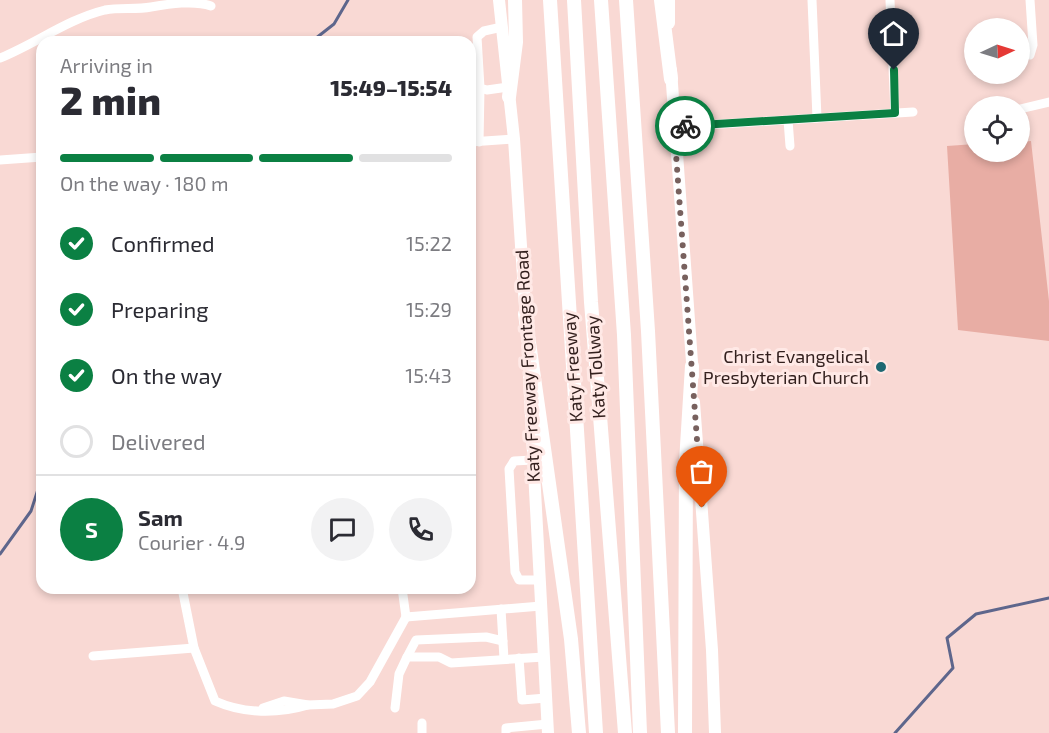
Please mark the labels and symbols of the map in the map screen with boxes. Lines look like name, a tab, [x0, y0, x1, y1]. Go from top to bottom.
pin	[868, 8, 919, 70]
north arrow	[964, 18, 1030, 84]
courier	[655, 96, 715, 156]
street label: Katy Freeway Frontage Road	[510, 249, 544, 483]
street label: Katy Freeway	[557, 311, 587, 423]
street label: Katy Tollway	[580, 314, 610, 419]
place label: Christ Evangelical Presbyterian Church	[703, 345, 870, 388]
marker: Christ Evangelical Presbyterian Church	[874, 360, 888, 374]
pin	[676, 446, 727, 508]

